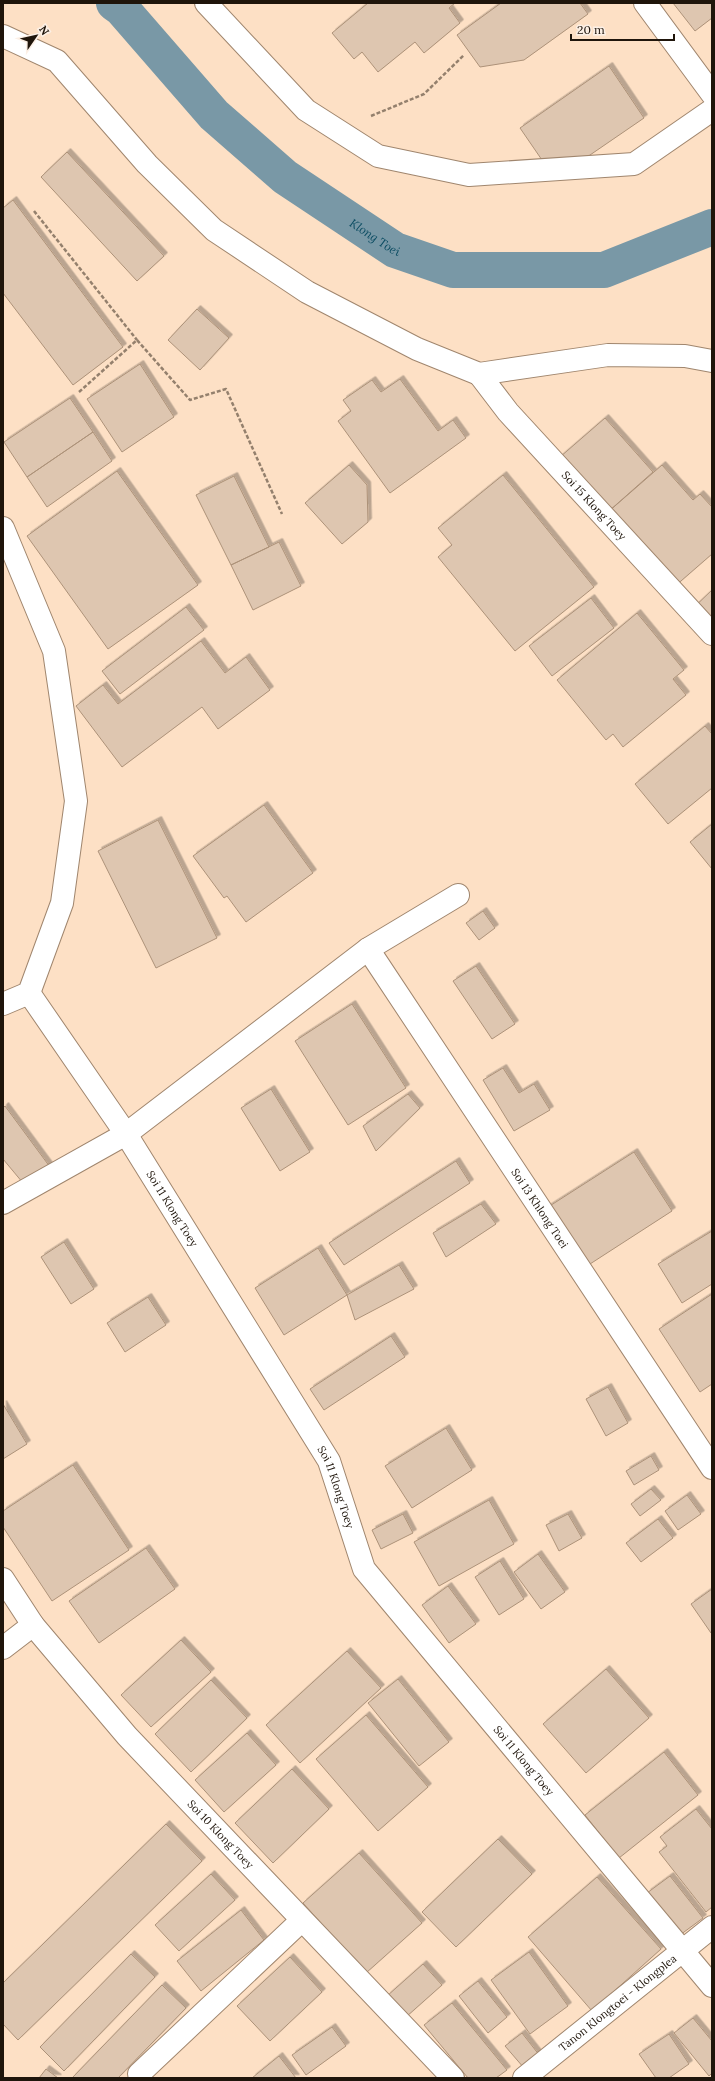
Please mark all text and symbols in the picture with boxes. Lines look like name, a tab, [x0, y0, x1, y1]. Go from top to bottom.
north arrow	[16, 16, 56, 56]
scale bar	[571, 16, 674, 42]
text: 20 m	[577, 22, 605, 37]
text: N	[36, 23, 53, 38]
water label: Klong Toei	[347, 215, 402, 259]
street label: Soi 15 Klong Toey	[559, 468, 629, 543]
street label: Soi 13 Khlong Toei	[508, 1166, 571, 1251]
street label: Soi 11 Klong Toey	[143, 1168, 201, 1249]
street label: Soi 11 Klong Toey	[314, 1443, 357, 1530]
street label: Soi 11 Klong Toey	[491, 1723, 557, 1799]
street label: Soi 10 Klong Toey	[185, 1797, 257, 1872]
street label: Tanon Klongtoei - Klongplea	[556, 1951, 679, 2054]

